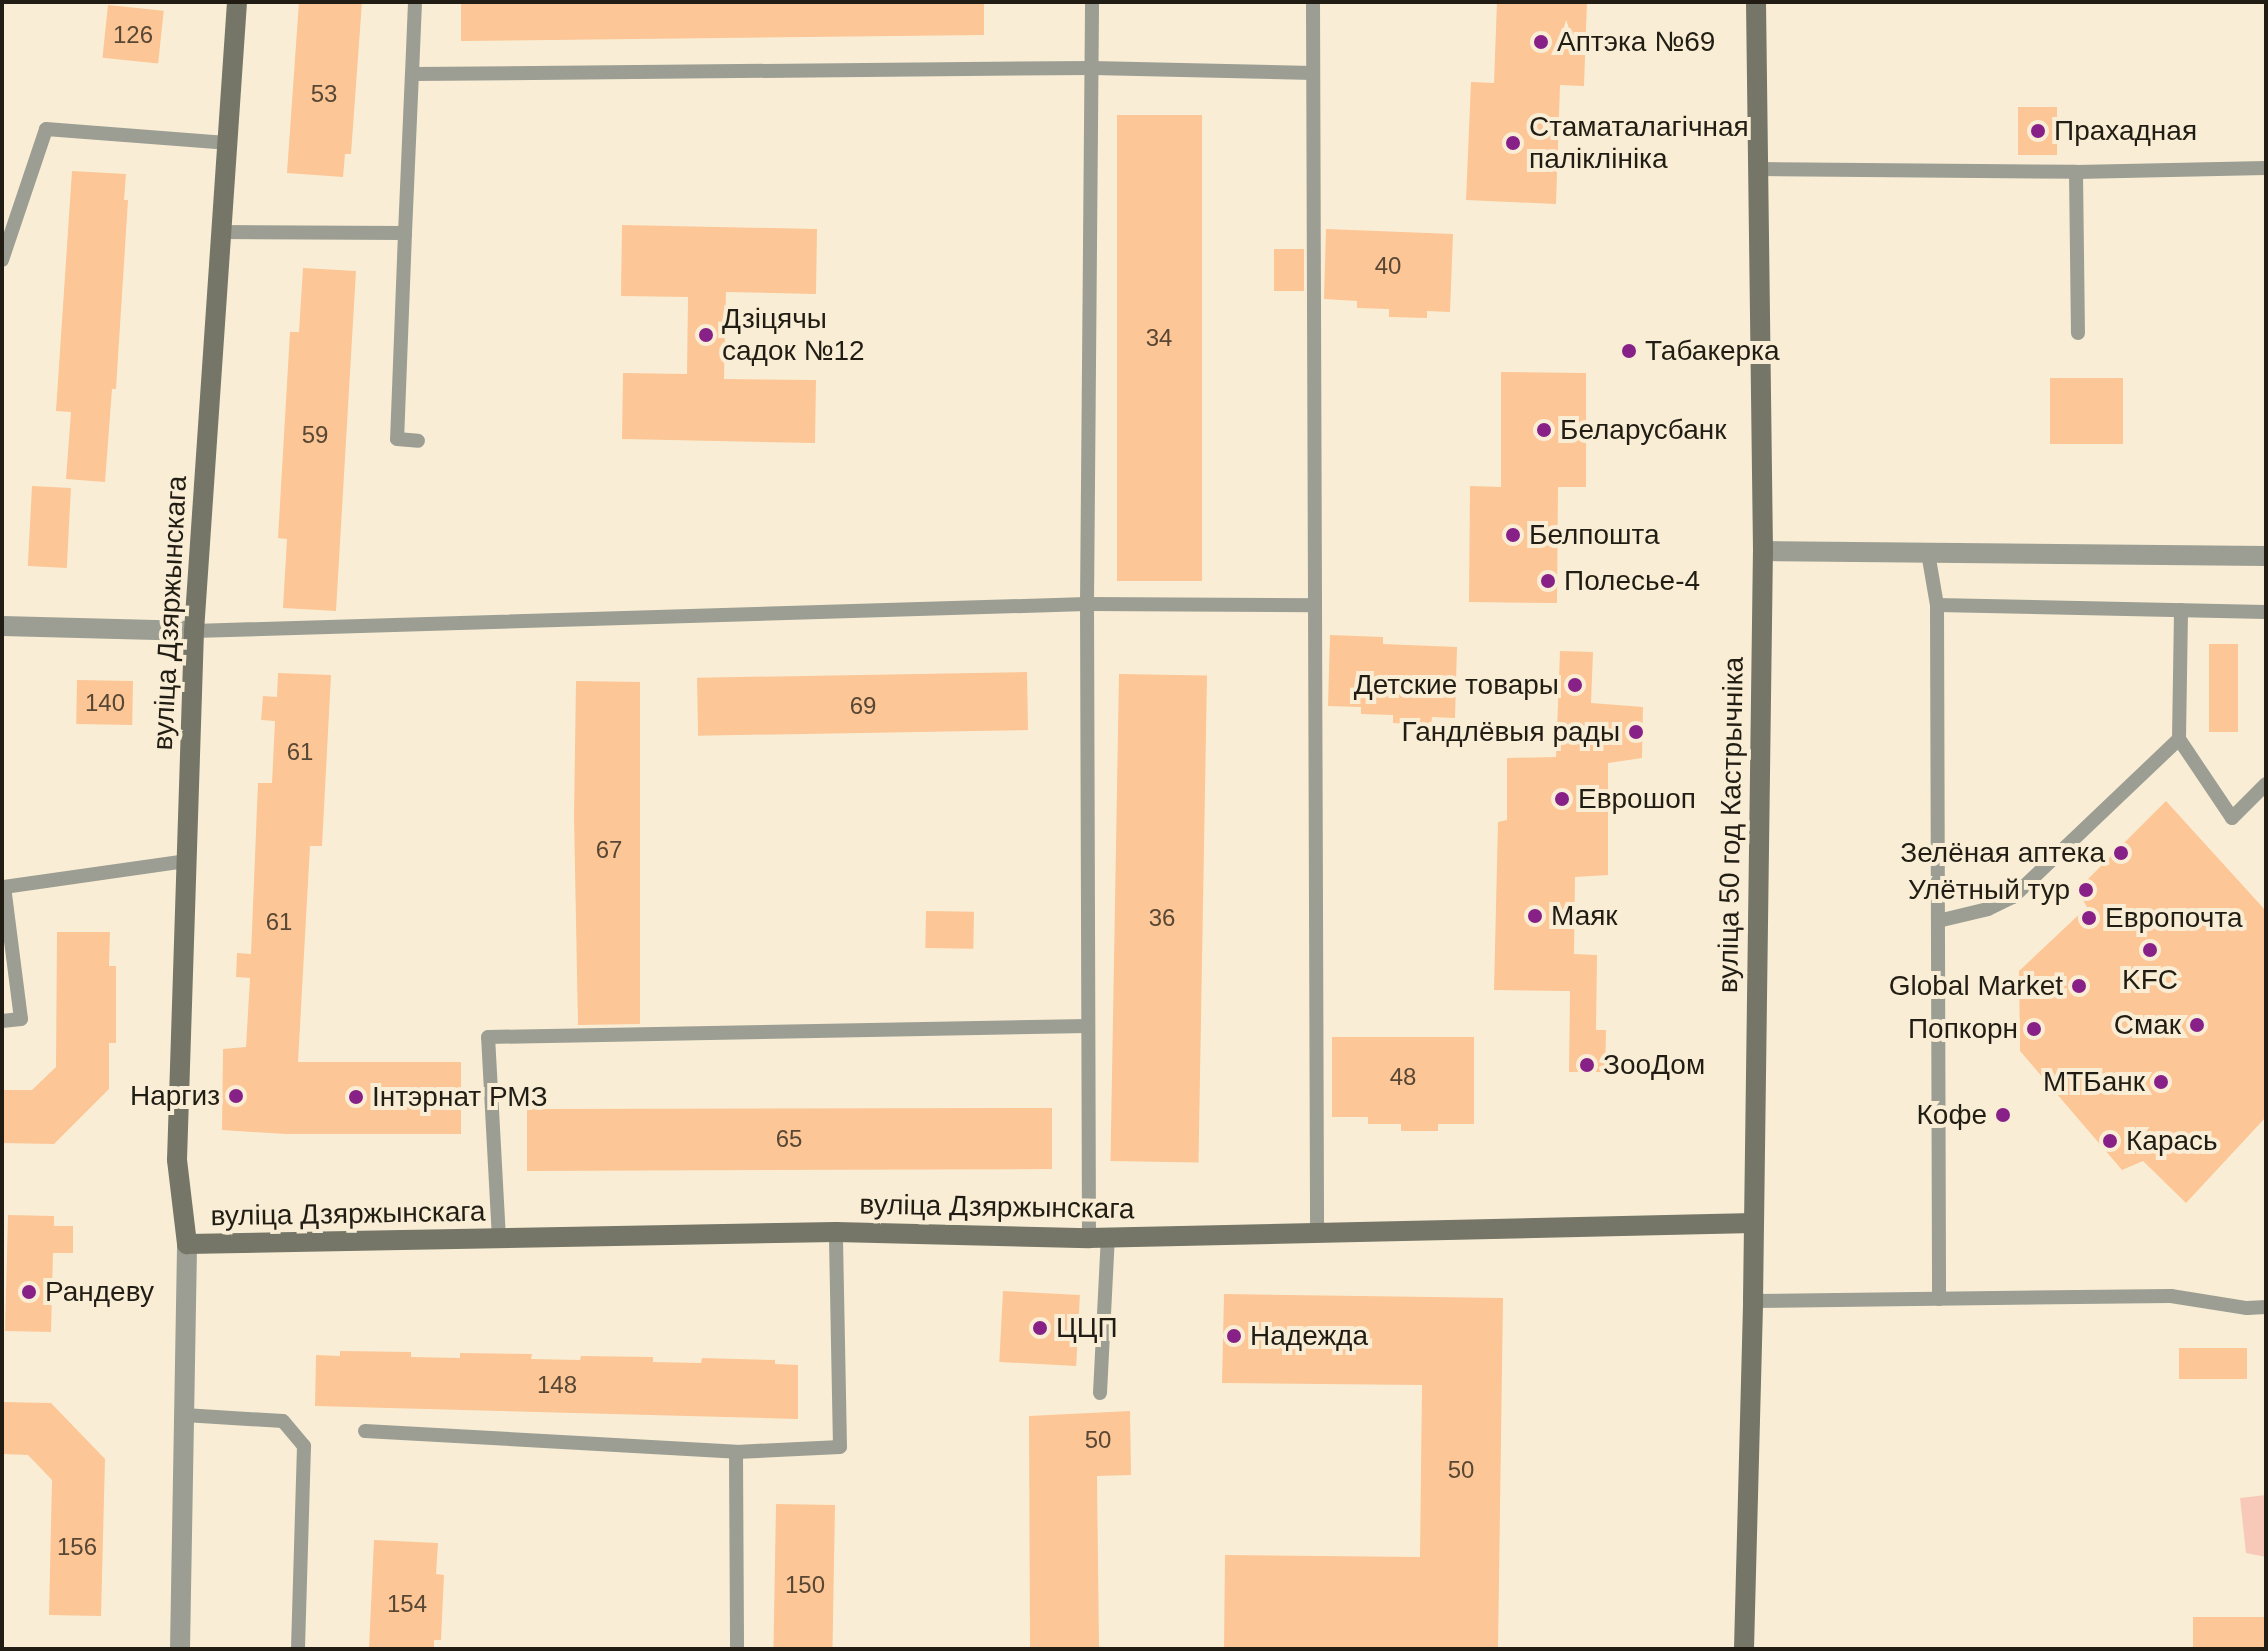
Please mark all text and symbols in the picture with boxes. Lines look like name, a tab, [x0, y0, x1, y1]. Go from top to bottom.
house number: 126	[113, 21, 153, 49]
place label: Аптэка №69	[1557, 25, 1715, 59]
marker: Аптэка №69	[1532, 33, 1550, 51]
house number: 53	[311, 80, 337, 108]
place label: Стаматалагічная паліклініка	[1529, 110, 1749, 176]
place label: Прахадная	[2054, 114, 2197, 148]
marker: Прахадная	[2029, 122, 2047, 140]
marker: Стаматалагічная паліклініка	[1504, 134, 1522, 152]
house number: 40	[1375, 252, 1401, 280]
place label: Дзіцячы садок №12	[722, 302, 865, 368]
house number: 34	[1146, 324, 1172, 352]
marker: Дзіцячы садок №12	[697, 326, 715, 344]
place label: Табакерка	[1645, 334, 1780, 368]
marker: Табакерка	[1620, 342, 1638, 360]
place label: Беларусбанк	[1560, 413, 1727, 447]
house number: 59	[302, 421, 328, 449]
marker: Беларусбанк	[1535, 421, 1553, 439]
street label: вуліца Дзяржынскага	[146, 475, 194, 751]
place label: Белпошта	[1529, 518, 1660, 552]
marker: Белпошта	[1504, 526, 1522, 544]
place label: Полесье-4	[1564, 564, 1700, 598]
marker: Полесье-4	[1539, 572, 1557, 590]
street label: вуліца 50 год Кастрычніка	[1711, 657, 1751, 993]
place label: Детские товары	[1354, 668, 1559, 702]
marker: Детские товары	[1566, 676, 1584, 694]
house number: 140	[85, 689, 125, 717]
house number: 69	[850, 692, 876, 720]
place label: Гандлёвыя рады	[1402, 715, 1620, 749]
marker: Гандлёвыя рады	[1627, 723, 1645, 741]
house number: 61	[287, 738, 313, 766]
place label: Еврошоп	[1578, 782, 1696, 816]
marker: Еврошоп	[1553, 790, 1571, 808]
house number: 67	[596, 836, 622, 864]
place label: Зелёная аптека	[1900, 836, 2105, 870]
marker: Зелёная аптека	[2112, 844, 2130, 862]
place label: Улётный тур	[1908, 873, 2070, 907]
marker: Улётный тур	[2077, 881, 2095, 899]
place label: Маяк	[1551, 899, 1618, 933]
place label: Европочта	[2105, 901, 2242, 935]
house number: 36	[1149, 904, 1175, 932]
marker: Маяк	[1526, 907, 1544, 925]
house number: 61	[266, 908, 292, 936]
marker: Европочта	[2080, 909, 2098, 927]
marker: KFC	[2141, 941, 2159, 959]
place label: KFC	[2122, 963, 2178, 997]
place label: Globаl Market	[1889, 969, 2063, 1003]
marker: Globаl Market	[2070, 977, 2088, 995]
place label: Смак	[2114, 1008, 2181, 1042]
place label: Попкорн	[1908, 1012, 2018, 1046]
marker: Смак	[2188, 1016, 2206, 1034]
marker: Попкорн	[2025, 1020, 2043, 1038]
place label: ЗооДом	[1603, 1048, 1705, 1082]
marker: ЗооДом	[1578, 1056, 1596, 1074]
house number: 48	[1390, 1063, 1416, 1091]
place label: МТБанк	[2043, 1065, 2145, 1099]
marker: МТБанк	[2152, 1073, 2170, 1091]
place label: Наргиз	[130, 1079, 220, 1113]
place label: Інтэрнат РМЗ	[372, 1080, 548, 1114]
marker: Наргиз	[227, 1087, 245, 1105]
marker: Інтэрнат РМЗ	[347, 1088, 365, 1106]
place label: Кофе	[1917, 1098, 1987, 1132]
marker: Кофе	[1994, 1106, 2012, 1124]
place label: Карась	[2126, 1124, 2218, 1158]
house number: 65	[776, 1125, 802, 1153]
marker: Карась	[2101, 1132, 2119, 1150]
street label: вуліца Дзяржынскага	[859, 1188, 1135, 1226]
street label: вуліца Дзяржынскага	[210, 1195, 486, 1233]
place label: Рандеву	[45, 1275, 154, 1309]
marker: Рандеву	[20, 1283, 38, 1301]
place label: ЦЦП	[1056, 1311, 1118, 1345]
marker: ЦЦП	[1031, 1319, 1049, 1337]
place label: Надежда	[1250, 1319, 1368, 1353]
marker: Надежда	[1225, 1327, 1243, 1345]
house number: 148	[537, 1371, 577, 1399]
house number: 50	[1085, 1426, 1111, 1454]
house number: 50	[1448, 1456, 1474, 1484]
house number: 156	[57, 1533, 97, 1561]
house number: 150	[785, 1571, 825, 1599]
house number: 154	[387, 1590, 427, 1618]

